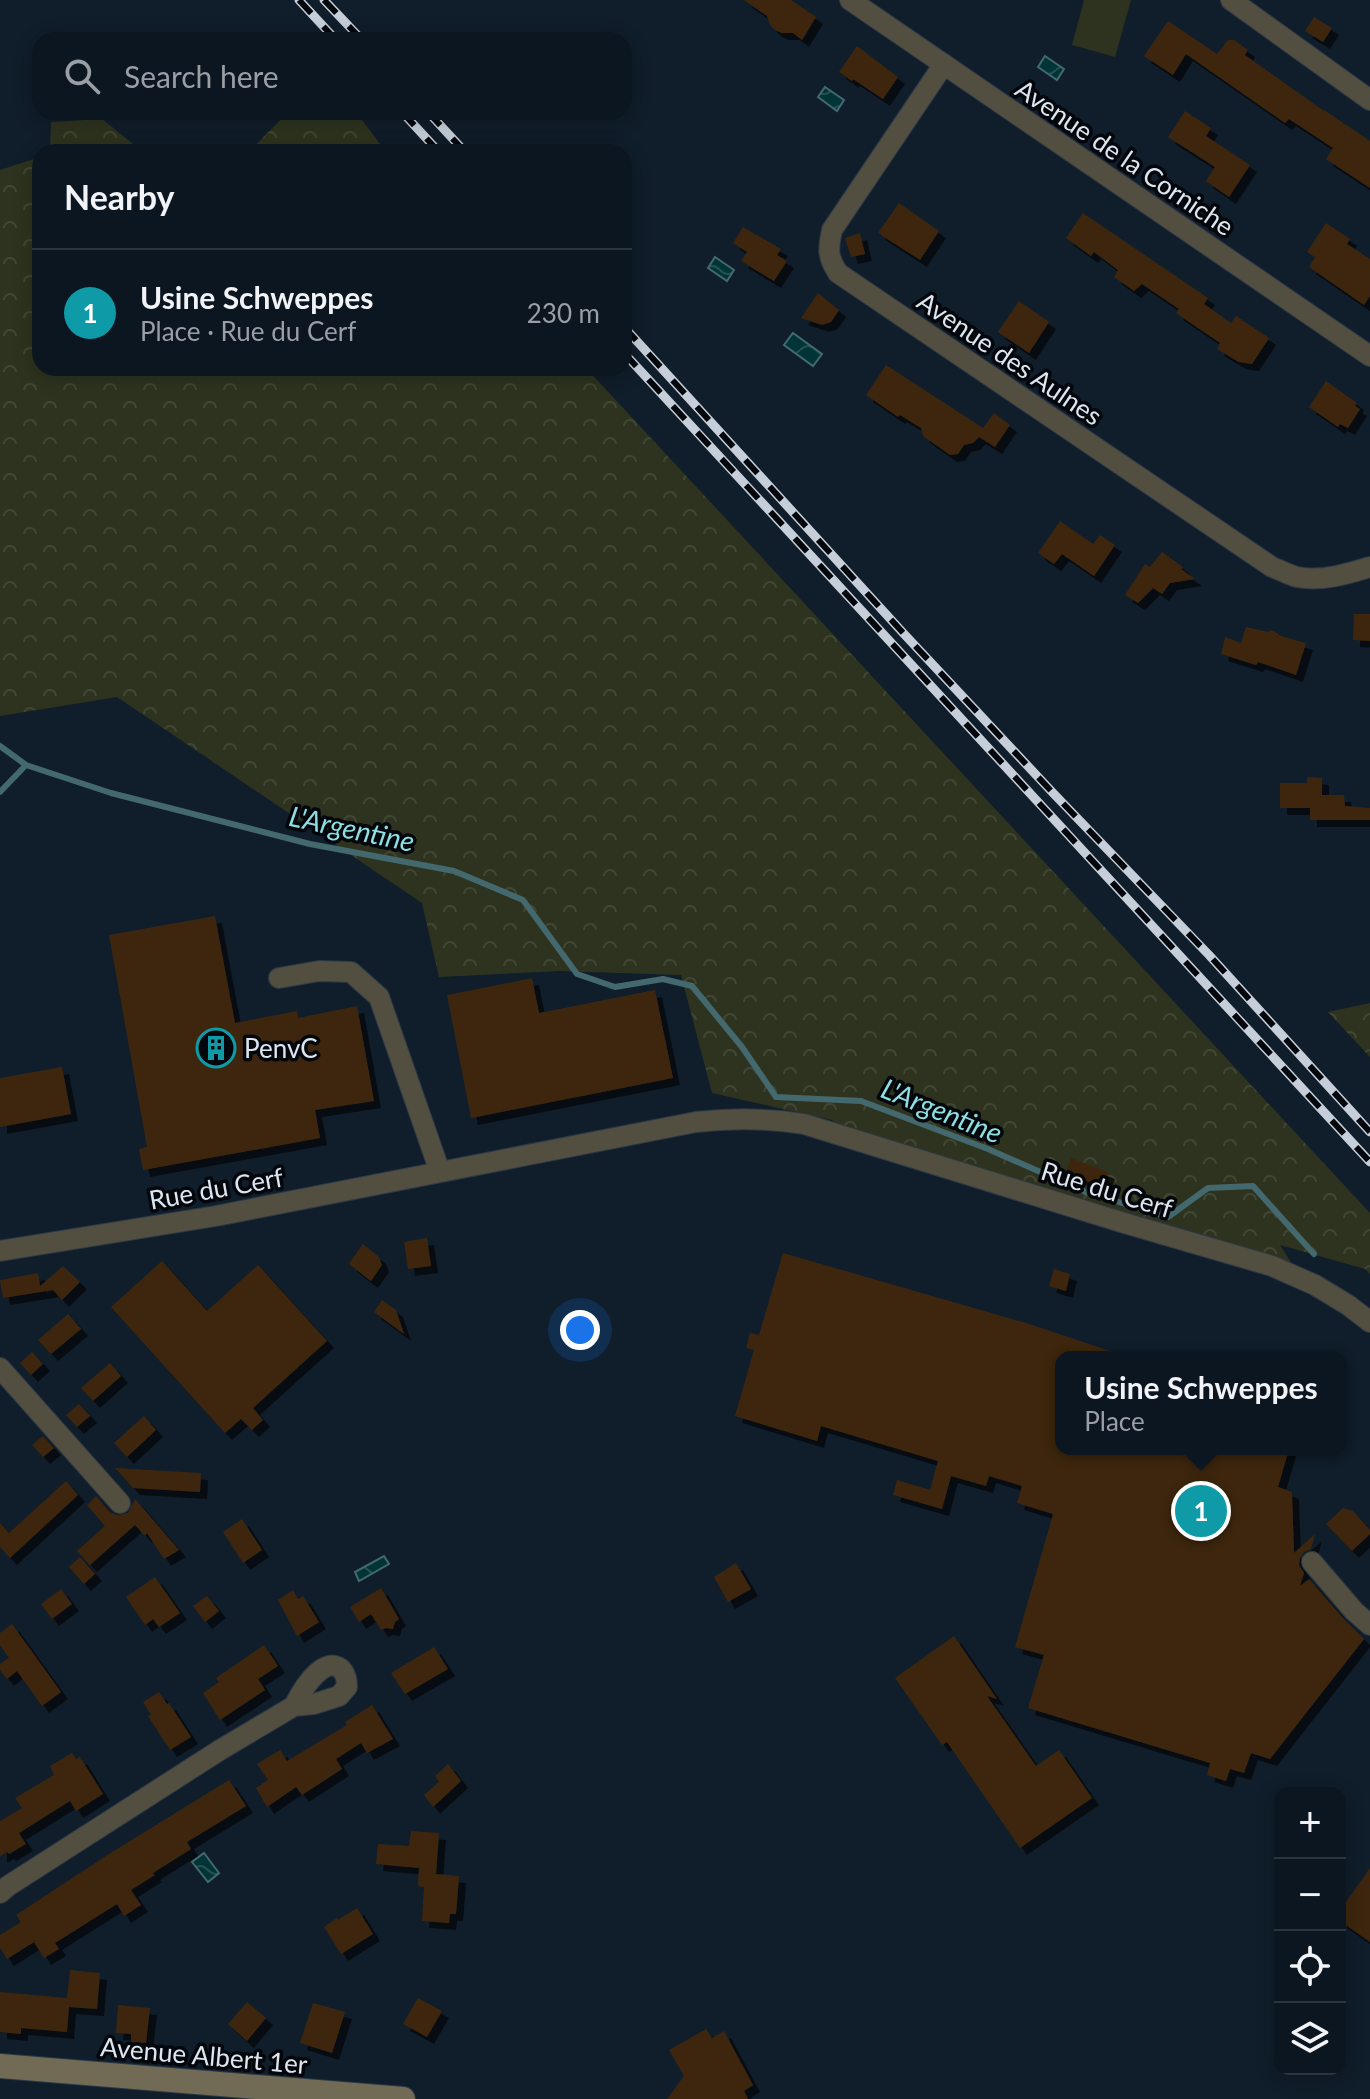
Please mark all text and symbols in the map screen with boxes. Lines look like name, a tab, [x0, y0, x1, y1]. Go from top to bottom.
search box	[32, 32, 632, 120]
icon: search	[60, 54, 104, 98]
text: Search here	[124, 58, 279, 94]
street label: Avenue de la Corniche	[1010, 72, 1240, 242]
text: Nearby	[64, 176, 175, 217]
text: Usine Schweppes	[140, 279, 373, 315]
street label: Avenue des Aulnes	[912, 284, 1108, 432]
text: 1	[82, 297, 98, 329]
text: 230 m	[527, 297, 600, 329]
text: Place · Rue du Cerf	[140, 315, 356, 347]
water label: L'Argentine	[286, 798, 418, 858]
building icon: PenvC	[195, 1027, 237, 1069]
place label: PenvC	[244, 1032, 318, 1064]
water label: L'Argentine	[877, 1070, 1007, 1150]
street label: Rue du Cerf	[1037, 1154, 1177, 1224]
street label: Rue du Cerf	[146, 1160, 286, 1216]
your location	[560, 1310, 600, 1350]
popup	[1055, 1351, 1347, 1455]
text: Usine Schweppes	[1084, 1369, 1318, 1405]
text: Place	[1084, 1405, 1145, 1437]
pin: 1	[1175, 1481, 1227, 1541]
map controls	[1274, 1787, 1346, 2075]
button: +	[1274, 1787, 1346, 1859]
button: −	[1274, 1859, 1346, 1931]
button: locate	[1274, 1931, 1346, 2003]
button: layers	[1274, 2003, 1346, 2075]
street label: Avenue Albert 1er	[99, 2030, 309, 2080]

